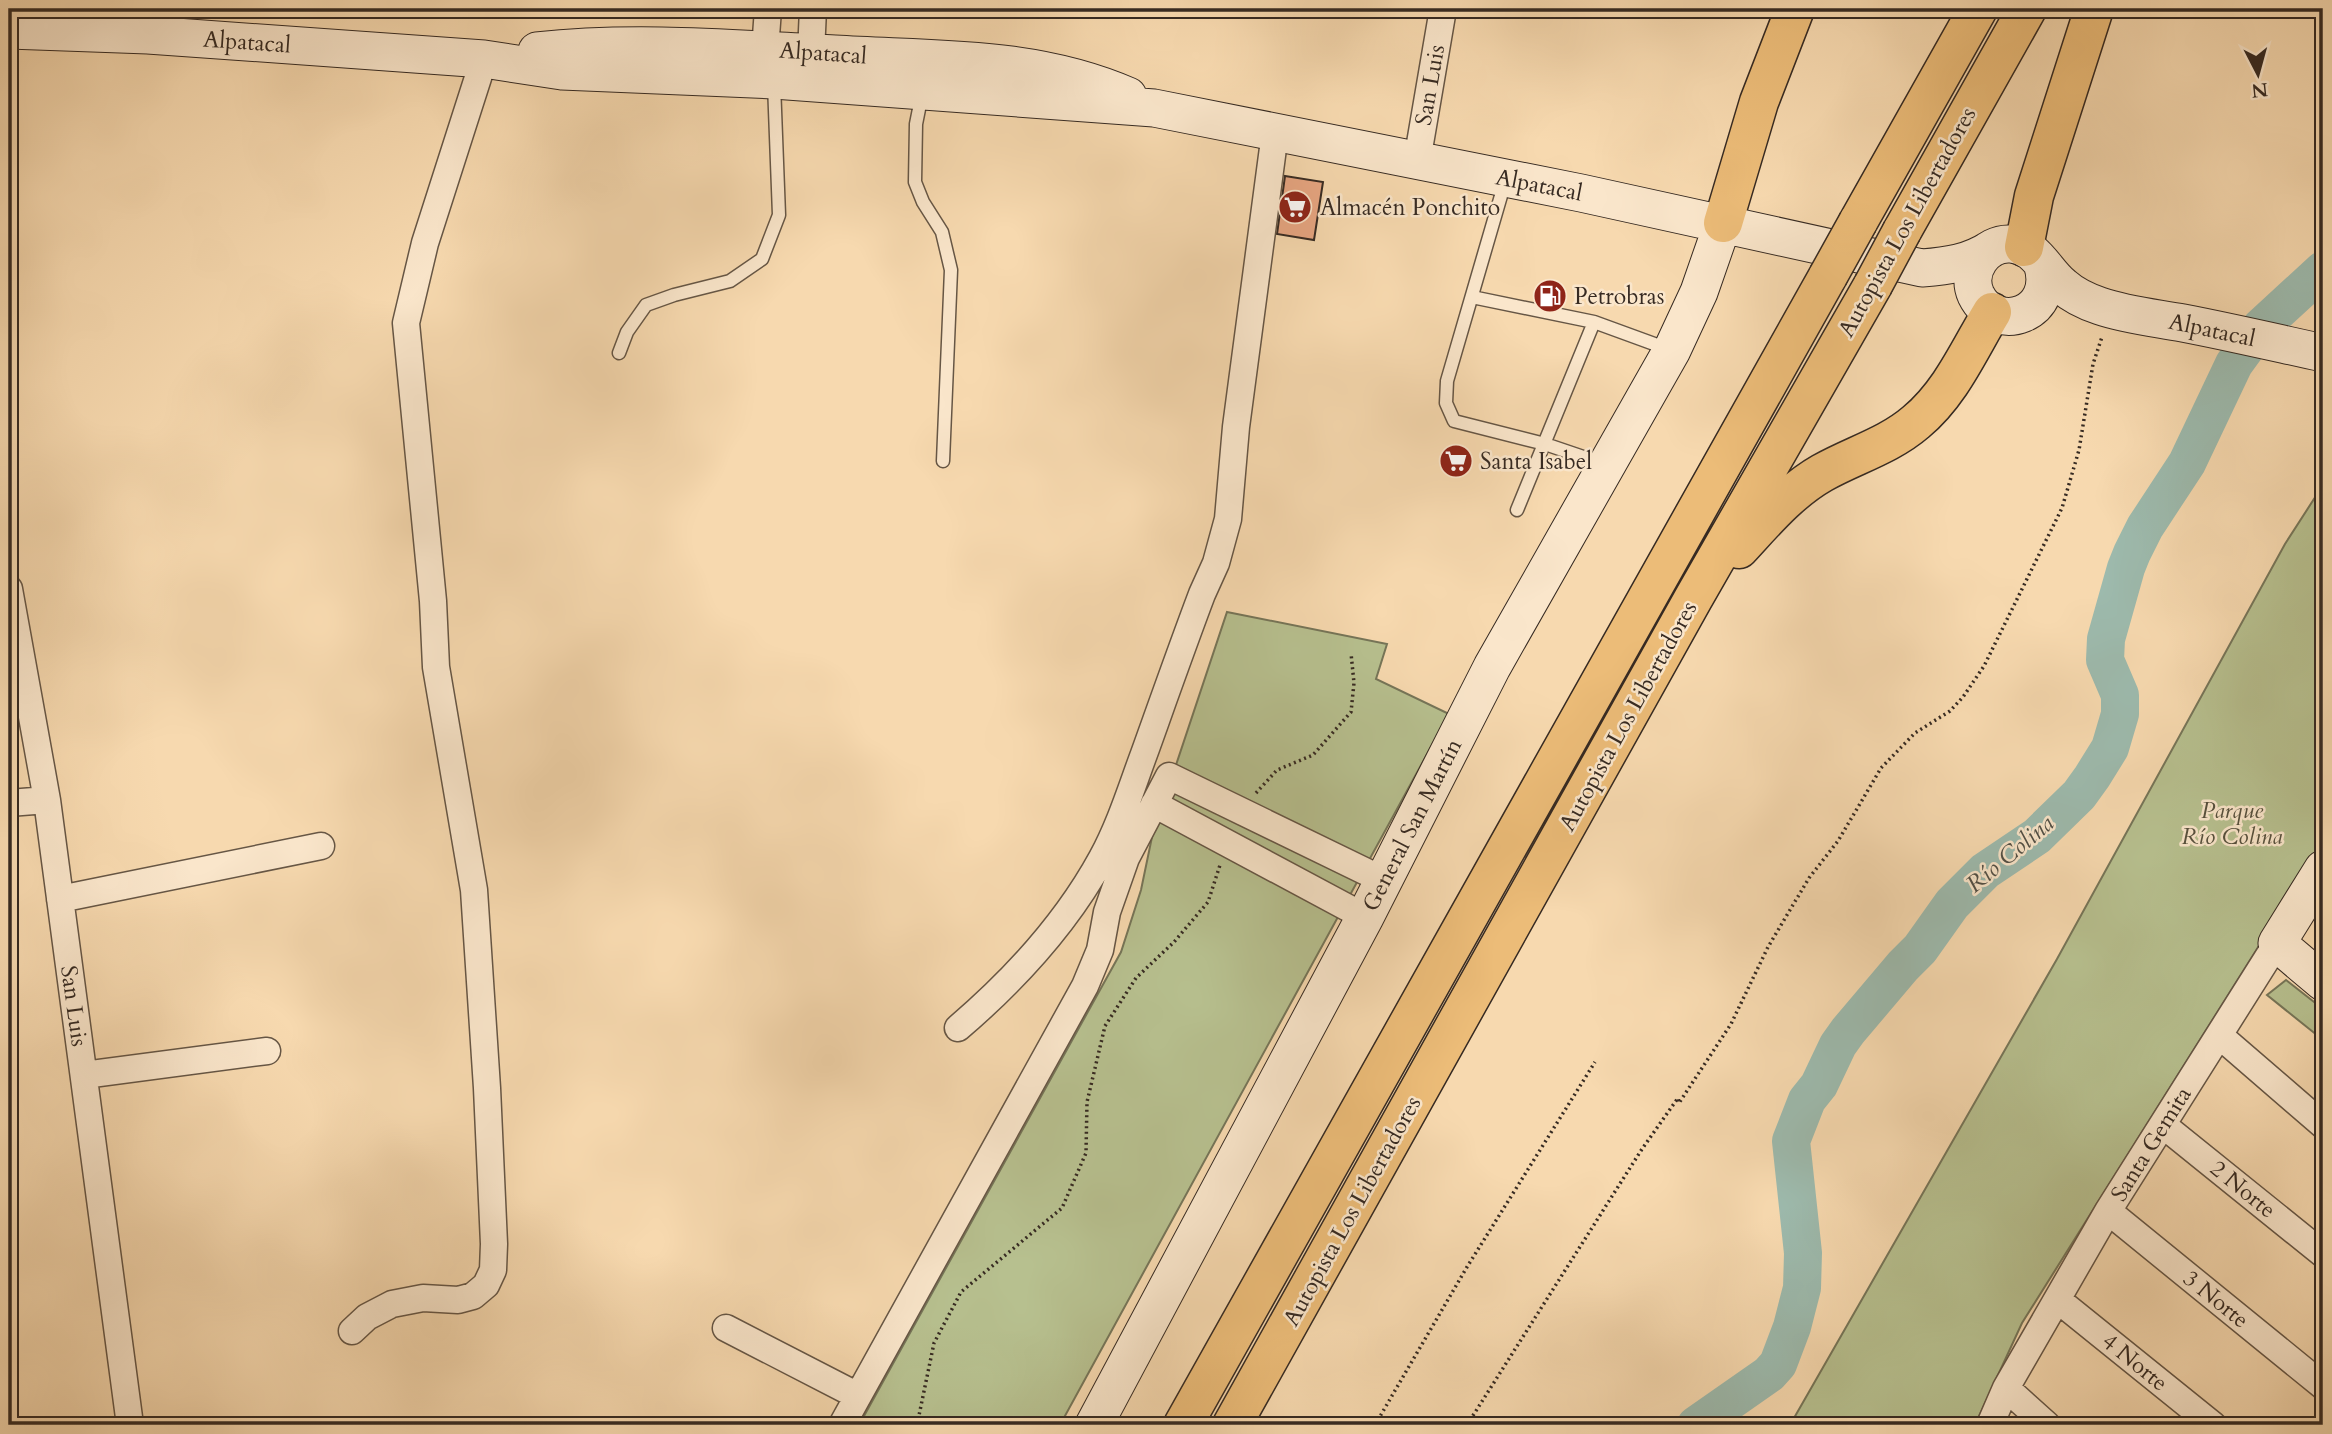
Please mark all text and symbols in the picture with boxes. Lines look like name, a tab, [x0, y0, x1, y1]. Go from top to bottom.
street label: Alpatacal	[202, 23, 292, 61]
street label: Alpatacal	[778, 34, 868, 72]
north arrow	[2224, 38, 2294, 108]
street label: San Luis	[1408, 42, 1452, 128]
text: N	[2250, 76, 2269, 104]
street label: Autopista Los Libertadores	[1831, 101, 1983, 343]
street label: Alpatacal	[1493, 161, 1585, 209]
supermarket icon: Almacén Ponchito	[1276, 188, 1314, 226]
place label: Almacén Ponchito	[1320, 192, 1500, 223]
fuel station icon: Petrobras	[1531, 277, 1569, 315]
place label: Petrobras	[1574, 281, 1665, 312]
street label: Alpatacal	[2166, 306, 2258, 354]
supermarket icon: Santa Isabel	[1437, 442, 1475, 480]
place label: Santa Isabel	[1480, 446, 1592, 477]
street label: Autopista Los Libertadores	[1552, 595, 1704, 837]
street label: General San Martín	[1355, 733, 1469, 917]
park label: Parque Río Colina	[2181, 795, 2283, 852]
water label: Río Colina	[1959, 807, 2061, 901]
street label: San Luis	[53, 964, 95, 1048]
street label: Santa Gemita	[2103, 1081, 2199, 1207]
street label: Autopista Los Libertadores	[1276, 1090, 1428, 1332]
street label: 2 Norte	[2204, 1153, 2282, 1225]
street label: 3 Norte	[2177, 1263, 2255, 1335]
street label: 4 Norte	[2096, 1326, 2174, 1398]

